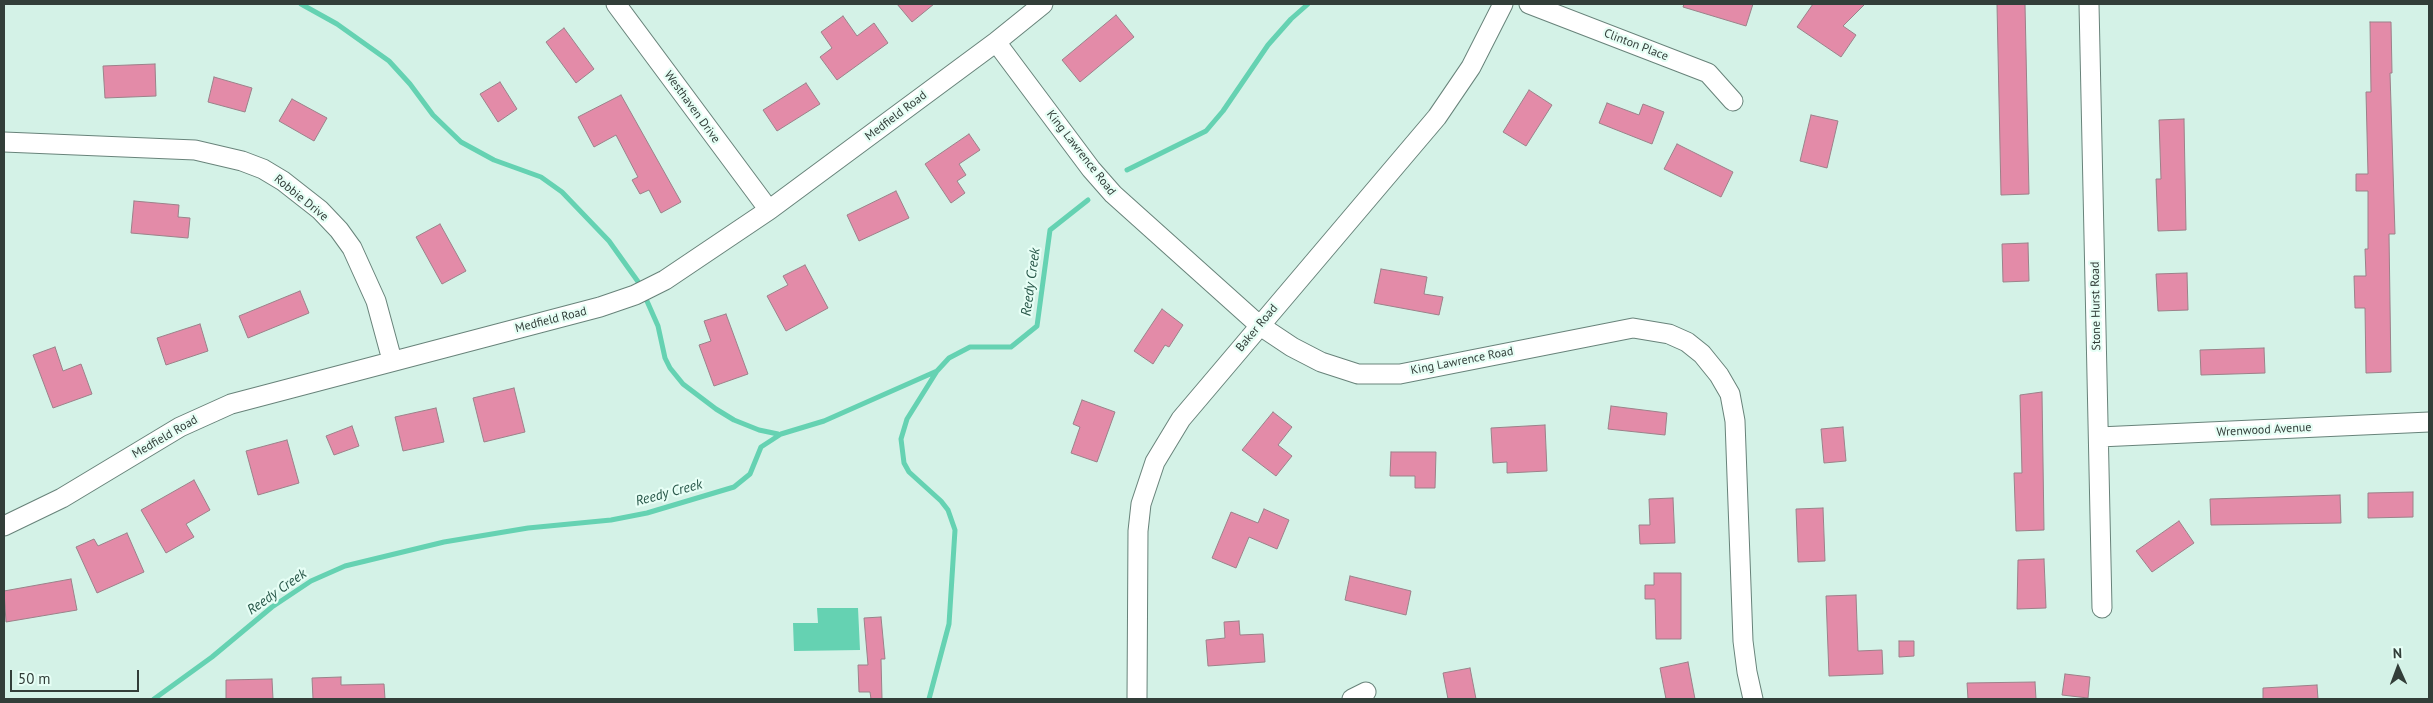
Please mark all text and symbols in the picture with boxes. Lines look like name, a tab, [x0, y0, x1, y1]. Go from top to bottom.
street label: Clinton Place	[1602, 26, 1670, 64]
street label: Westhaven Drive	[661, 68, 723, 146]
street label: Medfield Road	[862, 88, 930, 144]
street label: King Lawrence Road	[1043, 108, 1119, 198]
street label: Robbie Drive	[271, 172, 331, 224]
water label: Reedy Creek	[1018, 247, 1044, 317]
street label: Stone Hurst Road	[2088, 261, 2104, 351]
street label: Baker Road	[1233, 301, 1281, 355]
street label: Medfield Road	[514, 304, 588, 336]
street label: King Lawrence Road	[1410, 344, 1514, 378]
street label: Medfield Road	[130, 412, 200, 462]
street label: Wrenwood Avenue	[2216, 420, 2312, 440]
water label: Reedy Creek	[634, 476, 704, 510]
water label: Reedy Creek	[244, 566, 310, 618]
north arrow	[2373, 643, 2423, 693]
text: N	[2393, 644, 2402, 662]
scale bar	[12, 660, 141, 692]
text: 50 m	[18, 669, 51, 688]

